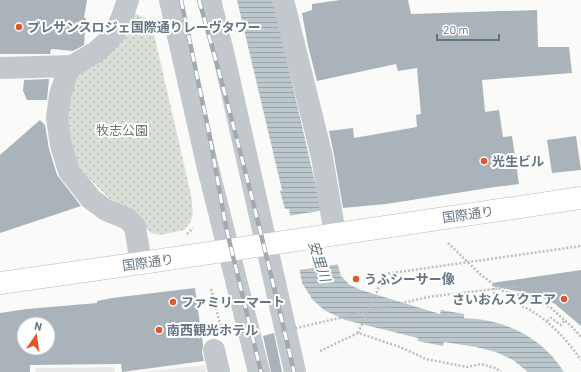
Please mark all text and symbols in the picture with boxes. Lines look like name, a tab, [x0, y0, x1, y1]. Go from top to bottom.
scale bar	[437, 16, 499, 42]
place label: プレサンスロジェ国際通りレーヴタワー	[27, 19, 261, 35]
marker: プレサンスロジェ国際通りレーヴタワー	[14, 22, 24, 32]
text: 20 m	[443, 22, 469, 36]
park label: 牧志公園	[96, 122, 148, 138]
place label: 光生ビル	[492, 153, 544, 169]
marker: 光生ビル	[479, 156, 489, 166]
street label: 国際通り	[441, 202, 495, 226]
water label: 安里川	[305, 238, 335, 286]
street label: 国際通り	[121, 250, 175, 274]
place label: うふシーサー像	[364, 271, 455, 287]
marker: うふシーサー像	[351, 274, 361, 284]
place label: さいおんスクエア	[452, 291, 556, 307]
place label: ファミリーマート	[181, 294, 285, 310]
marker: さいおんスクエア	[559, 294, 569, 304]
marker: ファミリーマート	[168, 297, 178, 307]
north arrow	[16, 316, 56, 356]
text: N	[33, 319, 43, 333]
place label: 南西観光ホテル	[167, 322, 258, 338]
marker: 南西観光ホテル	[154, 325, 164, 335]

